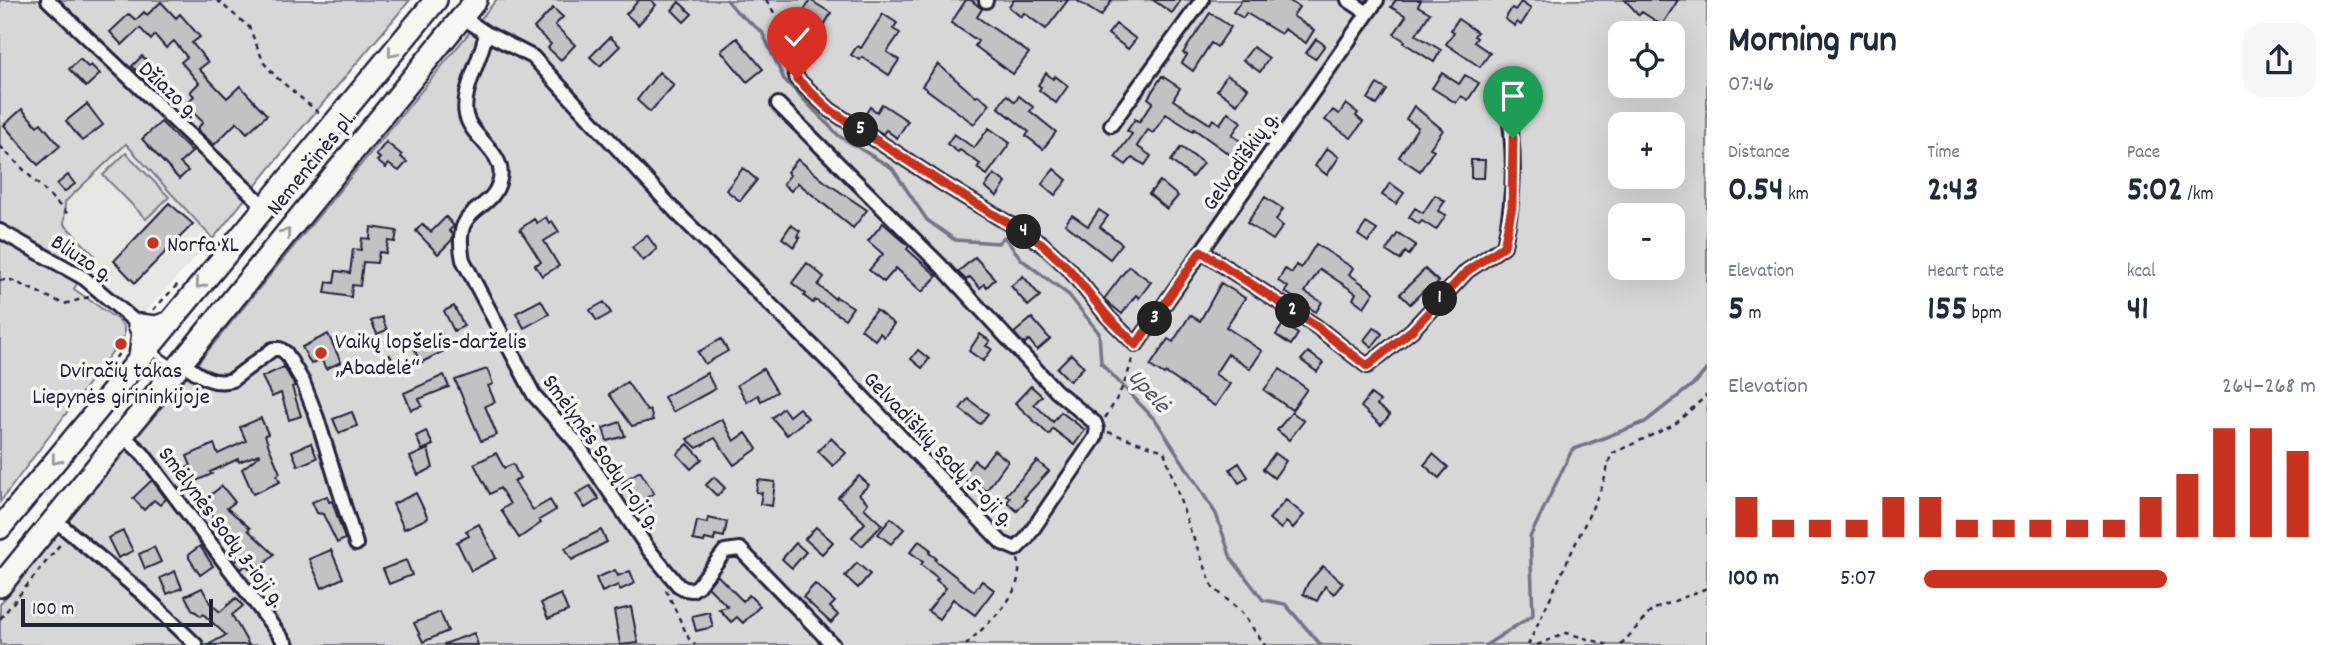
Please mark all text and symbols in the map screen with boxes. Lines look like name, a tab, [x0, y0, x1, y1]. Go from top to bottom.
pin	[767, 7, 827, 79]
text: Morning run	[1728, 15, 1897, 70]
icon: check	[778, 18, 816, 56]
map controls	[1608, 21, 1685, 280]
button: locate	[1608, 21, 1685, 98]
button: share	[2242, 23, 2316, 97]
one-way arrow	[388, 44, 400, 57]
street label: Džiazo g.	[130, 55, 206, 129]
pin	[1483, 66, 1543, 138]
text: 07:46	[1728, 69, 1774, 102]
icon: arrive	[1494, 77, 1532, 115]
street label: Nemenčinės pl.	[260, 105, 365, 224]
street label: Gelvadiškių g.	[1195, 105, 1288, 219]
button: +	[1608, 112, 1685, 189]
pin: 5	[844, 113, 878, 148]
text: 5	[856, 116, 865, 143]
text: Distance	[1728, 140, 1790, 167]
text: Time	[1927, 140, 1960, 167]
text: Pace	[2127, 140, 2160, 167]
text: 0.54	[1728, 167, 1784, 217]
text: 2:43	[1927, 167, 1979, 217]
text: 5:02	[2127, 167, 2183, 217]
text: km	[1784, 182, 1809, 209]
text: /km	[2183, 182, 2214, 209]
button: −	[1608, 203, 1685, 280]
pin: 4	[1006, 215, 1042, 250]
text: 4	[1020, 218, 1027, 245]
street label: Bliuzo g.	[43, 227, 119, 292]
one-way arrow	[278, 229, 291, 241]
place label: Norfa XL	[167, 230, 239, 263]
marker: Norfa XL	[145, 235, 161, 251]
text: Elevation	[1728, 259, 1794, 286]
text: Heart rate	[1927, 259, 2004, 286]
text: kcal	[2127, 259, 2156, 286]
one-way arrow	[196, 276, 208, 289]
pin: 1	[1422, 282, 1458, 316]
text: 1	[1437, 285, 1442, 312]
text: 5	[1728, 286, 1744, 336]
text: 155	[1927, 286, 1967, 336]
text: 41	[2127, 286, 2149, 336]
pin: 2	[1276, 294, 1310, 328]
text: 2	[1288, 297, 1297, 324]
text: m	[1744, 301, 1762, 328]
text: bpm	[1967, 301, 2002, 328]
pin: 3	[1138, 302, 1172, 336]
text: 3	[1150, 305, 1159, 332]
place label: Vaikų lopšelis-darželis „Abadelė“	[335, 327, 527, 386]
marker: Dviračių takas Liepynės girininkijoje	[113, 336, 129, 352]
marker: Vaikų lopšelis-darželis „Abadelė“	[313, 345, 329, 361]
place label: Dviračių takas Liepynės girininkijoje	[32, 356, 210, 415]
water label: Upelė	[1119, 362, 1178, 423]
street label: Gelvadiškių Sodų 5-oji g.	[854, 365, 1021, 536]
street label: Smėlynės Sodų 1-oji g.	[532, 369, 668, 538]
text: Elevation	[1728, 371, 1808, 404]
text: 264–268 m	[2222, 371, 2316, 404]
street label: Smėlynės Sodų 3-ioji g.	[149, 441, 292, 616]
one-way arrow	[51, 453, 64, 465]
text: 100 m	[1728, 563, 1779, 596]
text: 5:07	[1840, 563, 1876, 596]
scale bar	[21, 596, 214, 628]
text: 100 m	[32, 597, 74, 624]

